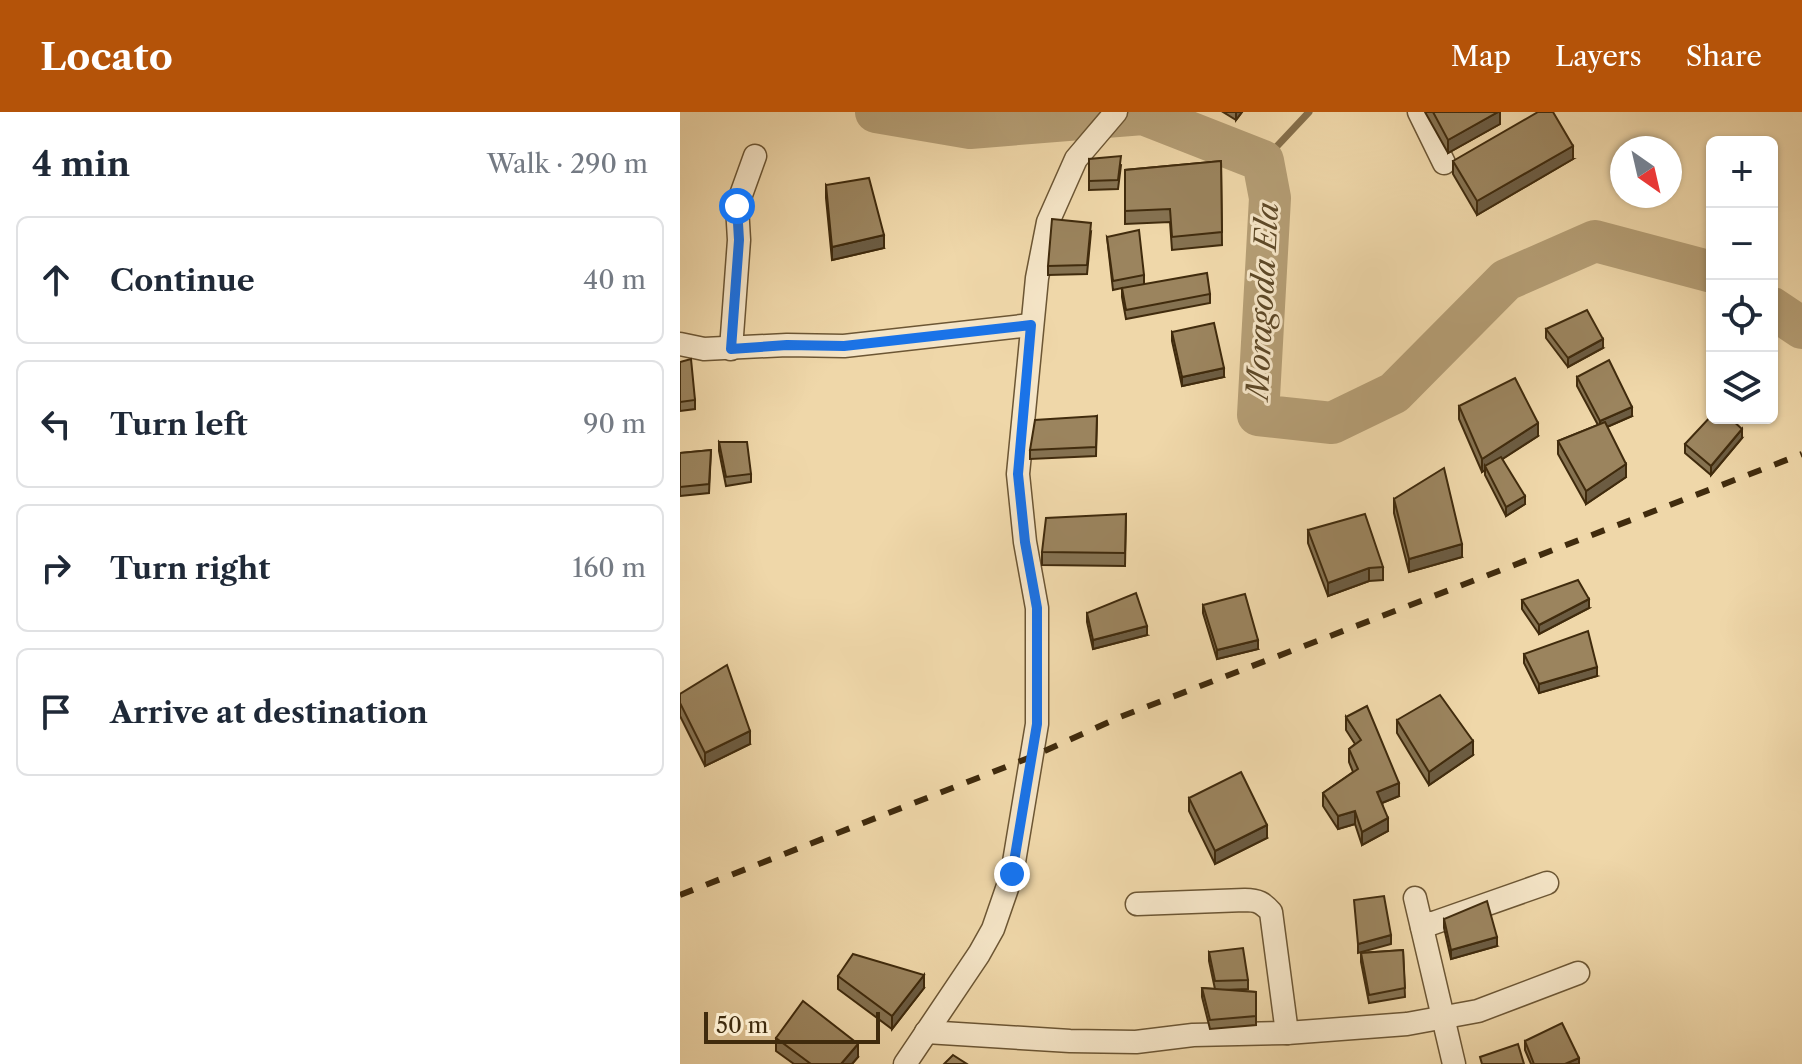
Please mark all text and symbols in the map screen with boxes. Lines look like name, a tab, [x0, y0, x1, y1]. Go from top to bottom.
text: Locato	[40, 33, 173, 80]
text: Map	[1451, 39, 1511, 73]
text: Layers	[1555, 39, 1642, 73]
text: Share	[1686, 39, 1762, 73]
north arrow	[1610, 136, 1682, 208]
map controls	[1706, 136, 1778, 424]
button: +	[1706, 136, 1778, 208]
text: 4 min	[32, 143, 130, 185]
text: Walk · 290 m	[487, 148, 648, 180]
route start	[719, 188, 755, 224]
water label: Moragoda Ela	[1239, 201, 1286, 404]
button: −	[1706, 208, 1778, 280]
icon: ahead	[34, 258, 78, 302]
text: Continue	[110, 262, 255, 299]
text: 40 m	[583, 264, 646, 296]
button: locate	[1706, 280, 1778, 352]
button: layers	[1706, 352, 1778, 424]
icon: left	[34, 402, 78, 446]
text: Turn left	[110, 406, 247, 443]
text: 90 m	[583, 408, 646, 440]
icon: right	[34, 546, 78, 590]
text: Turn right	[110, 550, 270, 587]
text: 160 m	[572, 552, 646, 584]
icon: arrive	[34, 690, 78, 734]
text: Arrive at destination	[110, 694, 428, 731]
route end	[994, 856, 1030, 892]
scale bar	[704, 1008, 880, 1044]
text: 50 m	[716, 1012, 768, 1039]

